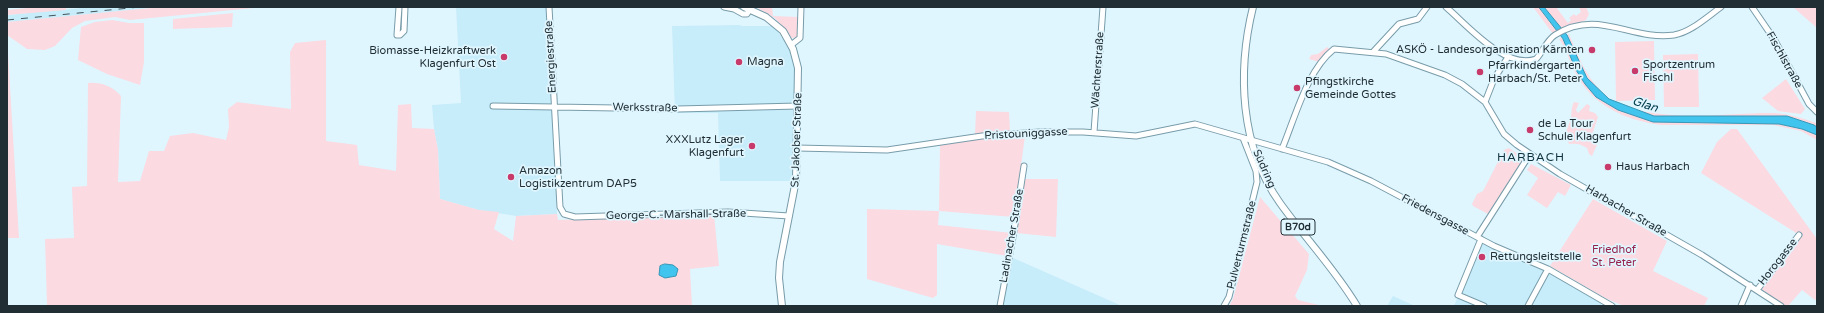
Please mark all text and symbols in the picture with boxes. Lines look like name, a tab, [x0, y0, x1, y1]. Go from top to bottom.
street label: Energiestraße	[543, 20, 559, 94]
street label: Fischlstraße	[1763, 29, 1805, 91]
street label: Wächterstraße	[1089, 31, 1107, 109]
place label: ASKÖ - Landesorganisation Kärnten	[1396, 43, 1584, 57]
place label: Biomasse-Heizkraftwerk Klagenfurt Ost	[369, 44, 496, 70]
marker: ASKÖ - Landesorganisation Kärnten	[1587, 45, 1597, 55]
marker: Biomasse-Heizkraftwerk Klagenfurt Ost	[499, 52, 509, 62]
place label: Magna	[747, 55, 784, 69]
marker: Magna	[734, 57, 744, 67]
place label: Sportzentrum Fischl	[1643, 58, 1715, 84]
place label: Pfarrkindergarten Harbach/St. Peter	[1488, 59, 1582, 85]
marker: Sportzentrum Fischl	[1630, 66, 1640, 76]
marker: Pfarrkindergarten Harbach/St. Peter	[1475, 67, 1485, 77]
place label: Pfingstkirche Gemeinde Gottes	[1305, 75, 1396, 101]
marker: Pfingstkirche Gemeinde Gottes	[1292, 83, 1302, 93]
street label: St. Jakober Straße	[789, 92, 805, 188]
water label: Glan	[1630, 94, 1660, 116]
street label: Werksstraße	[612, 101, 678, 115]
place label: de La Tour Schule Klagenfurt	[1538, 117, 1631, 143]
street label: Pristouniggasse	[984, 125, 1068, 143]
marker: de La Tour Schule Klagenfurt	[1525, 125, 1535, 135]
place label: XXXLutz Lager Klagenfurt	[666, 133, 744, 159]
marker: XXXLutz Lager Klagenfurt	[747, 141, 757, 151]
street label: Südring	[1250, 148, 1278, 190]
district label: HARBACH	[1497, 151, 1565, 165]
place label: Haus Harbach	[1616, 160, 1690, 174]
marker: Haus Harbach	[1603, 162, 1613, 172]
place label: Amazon Logistikzentrum DAP5	[519, 164, 637, 190]
marker: Amazon Logistikzentrum DAP5	[506, 172, 516, 182]
street label: Harbacher Straße	[1583, 182, 1669, 240]
street label: Ladinacher Straße	[997, 188, 1027, 284]
street label: Friedensgasse	[1399, 192, 1471, 238]
street label: Pulverturmstraße	[1225, 199, 1259, 291]
street label: George-C.-Marshall-Straße	[606, 207, 746, 223]
road number: B70d	[1281, 219, 1315, 235]
street label: Horogasse	[1756, 236, 1800, 288]
park label: Friedhof St. Peter	[1592, 243, 1636, 269]
place label: Rettungsleitstelle	[1490, 250, 1581, 264]
marker: Rettungsleitstelle	[1477, 252, 1487, 262]

